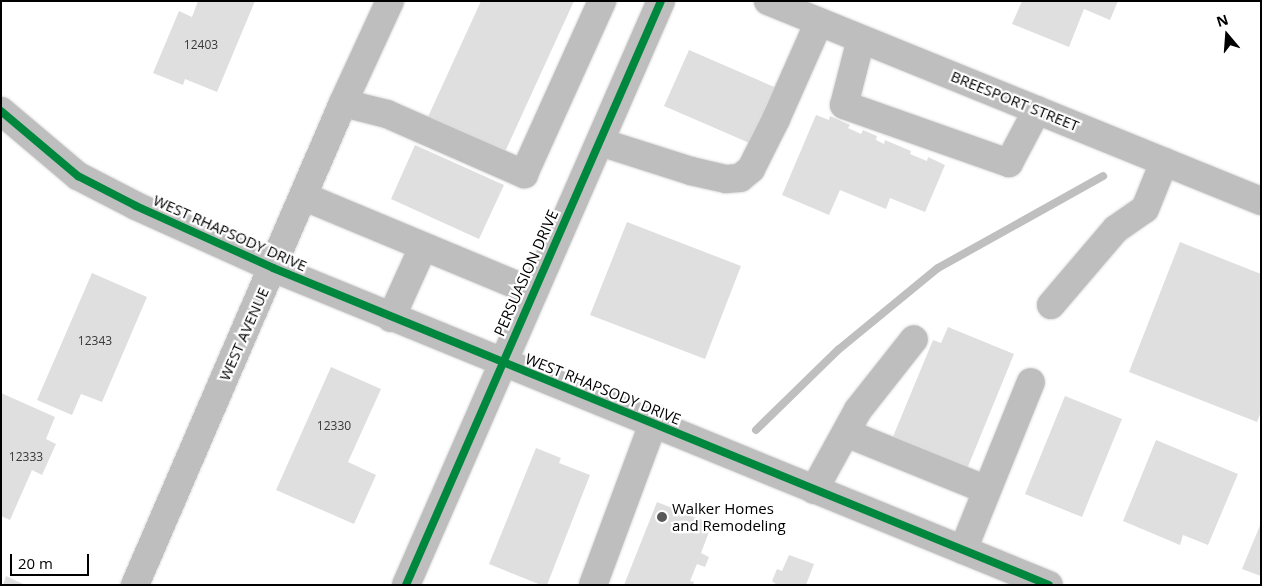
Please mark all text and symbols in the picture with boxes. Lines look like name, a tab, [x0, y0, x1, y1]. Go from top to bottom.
text: N	[1214, 9, 1231, 31]
north arrow	[1202, 10, 1252, 60]
house number: 12403	[184, 38, 218, 52]
street label: BREESPORT STREET	[948, 67, 1082, 135]
street label: WEST RHAPSODY DRIVE	[150, 191, 310, 275]
street label: PERSUASION DRIVE	[490, 207, 562, 339]
street label: WEST AVENUE	[215, 285, 273, 383]
house number: 12343	[78, 334, 112, 348]
street label: WEST RHAPSODY DRIVE	[523, 350, 683, 428]
house number: 12330	[317, 419, 351, 433]
house number: 12333	[9, 450, 43, 464]
place label: Walker Homes and Remodeling	[672, 499, 786, 534]
marker: Walker Homes and Remodeling	[656, 511, 668, 523]
scale bar	[12, 544, 91, 576]
text: 20 m	[18, 553, 53, 573]

